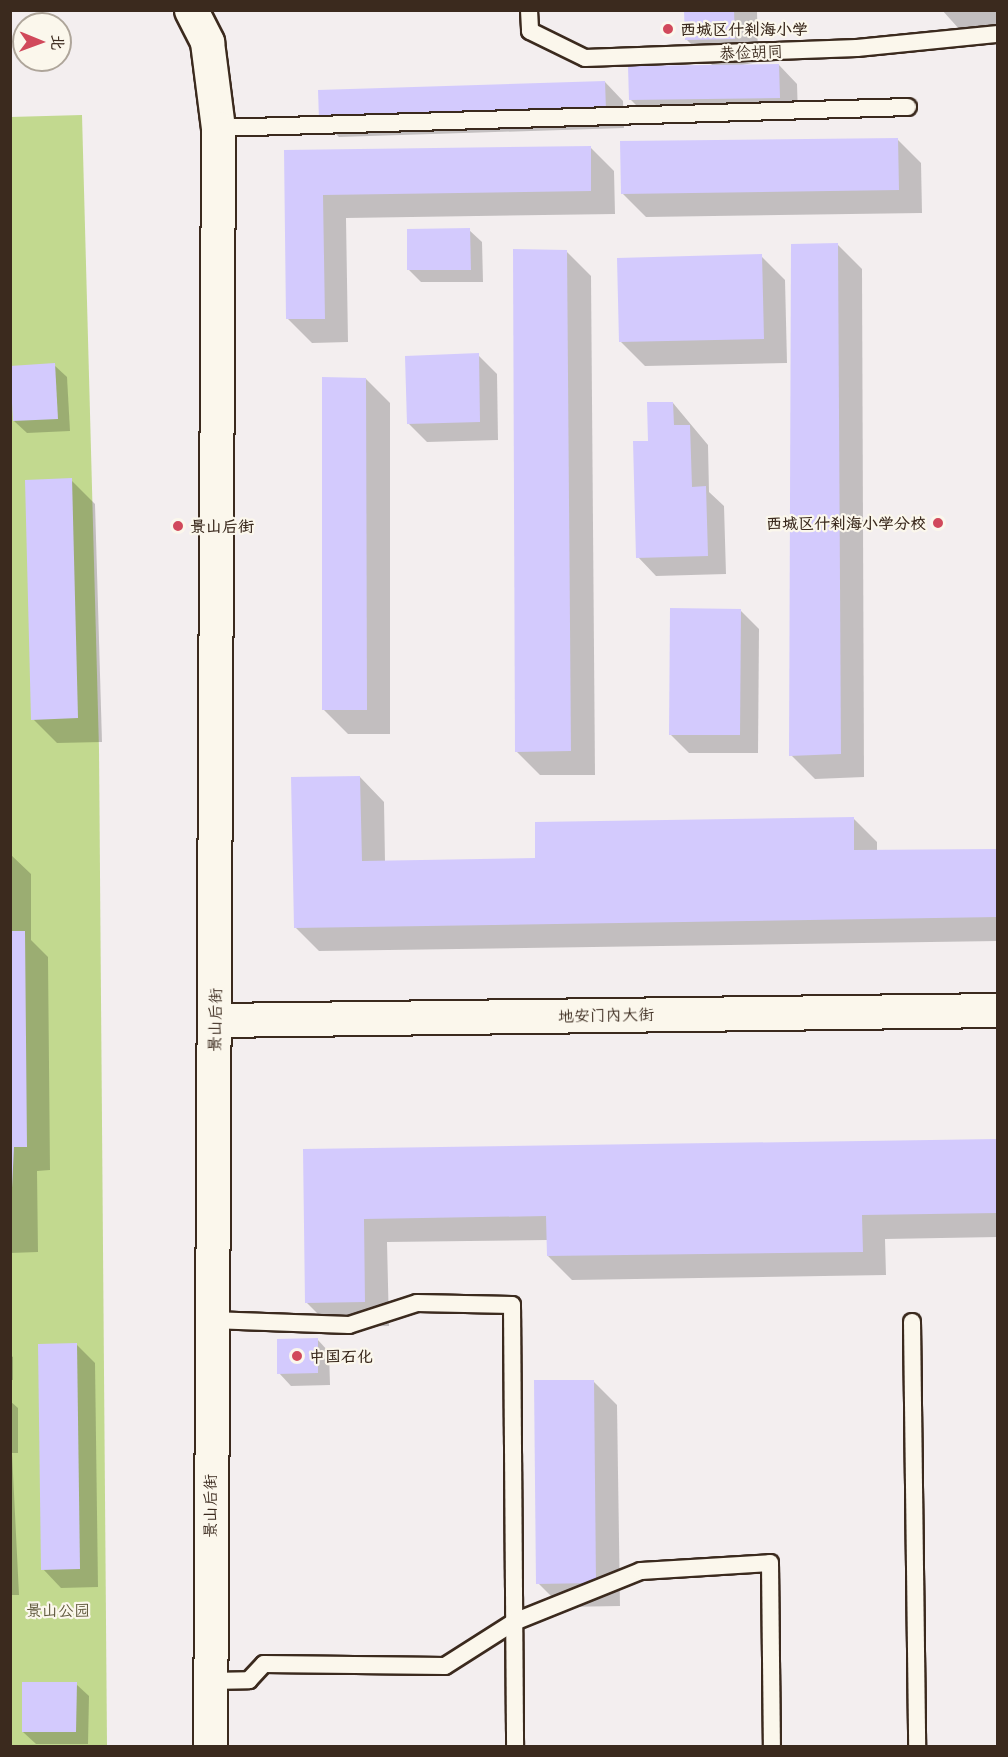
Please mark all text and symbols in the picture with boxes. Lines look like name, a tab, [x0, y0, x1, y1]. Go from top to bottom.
north arrow	[12, 12, 72, 72]
place label: 西城区什刹海小学	[680, 19, 808, 39]
marker: 西城区什刹海小学	[661, 22, 675, 36]
text: 北	[48, 34, 69, 50]
street label: 恭俭胡同	[719, 41, 783, 63]
place label: 西城区什刹海小学分校	[766, 513, 926, 533]
place label: 景山后街	[190, 516, 254, 536]
marker: 西城区什刹海小学分校	[931, 516, 945, 530]
marker: 景山后街	[171, 519, 185, 533]
street label: 景山后街	[205, 988, 225, 1052]
street label: 地安门内大街	[558, 1005, 654, 1025]
place label: 中国石化	[309, 1346, 373, 1366]
marker: 中国石化	[290, 1349, 304, 1363]
street label: 景山后街	[200, 1474, 220, 1538]
park label: 景山公园	[26, 1600, 90, 1620]

